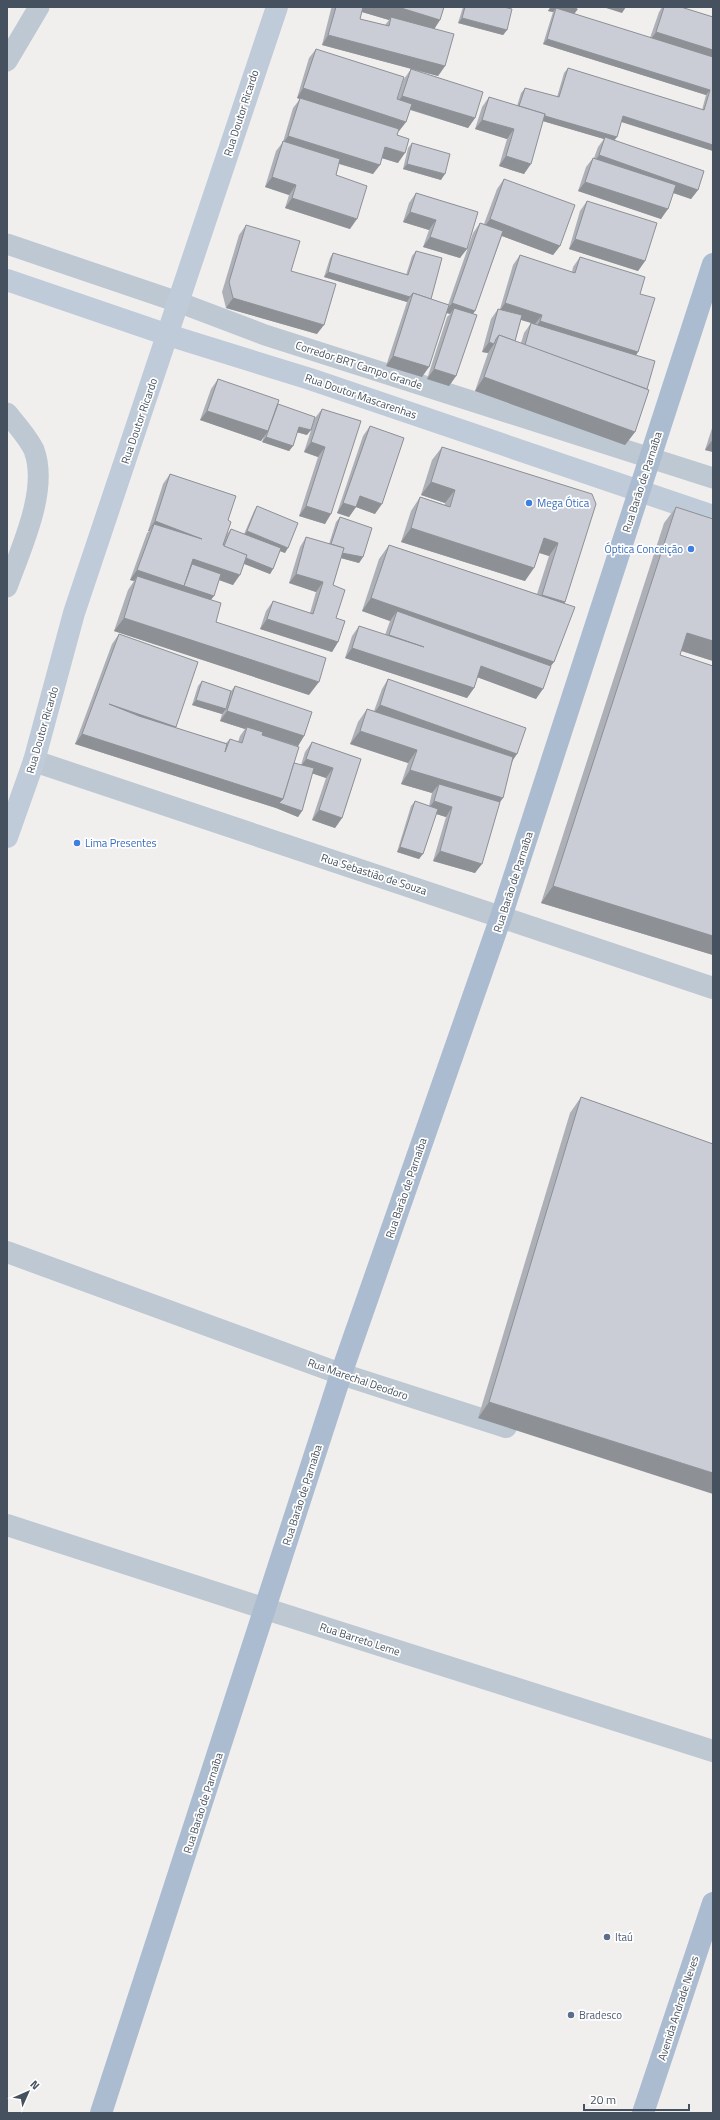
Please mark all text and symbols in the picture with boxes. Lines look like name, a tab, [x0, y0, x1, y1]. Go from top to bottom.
street label: Rua Doutor Ricardo	[219, 68, 263, 158]
street label: Corredor BRT Campo Grande	[294, 337, 425, 393]
street label: Rua Doutor Mascarenhas	[303, 369, 419, 423]
street label: Rua Doutor Ricardo	[117, 376, 161, 466]
street label: Rua Barão de Parnaíba	[618, 429, 666, 534]
place label: Mega Ótica	[537, 495, 590, 511]
marker: Mega Ótica	[524, 498, 534, 508]
place label: Óptica Conceição	[605, 541, 683, 557]
marker: Óptica Conceição	[686, 544, 696, 554]
street label: Rua Doutor Ricardo	[22, 684, 62, 775]
street label: Rua Barão de Parnaíba	[489, 829, 537, 934]
place label: Lima Presentes	[85, 835, 157, 851]
marker: Lima Presentes	[72, 838, 82, 848]
street label: Rua Sebastião de Souza	[319, 849, 429, 899]
street label: Rua Barão de Parnaíba	[381, 1135, 431, 1240]
street label: Rua Marechal Deodoro	[306, 1354, 411, 1404]
street label: Rua Barão de Parnaíba	[278, 1442, 326, 1547]
street label: Rua Barreto Leme	[318, 1618, 403, 1660]
street label: Rua Barão de Parnaíba	[179, 1750, 227, 1855]
place label: Itaú	[615, 1929, 633, 1945]
marker: Itaú	[602, 1932, 612, 1942]
street label: Avenida Andrade Neves	[654, 1954, 702, 2062]
place label: Bradesco	[579, 2007, 622, 2023]
marker: Bradesco	[566, 2010, 576, 2020]
north arrow	[8, 2072, 48, 2112]
text: N	[27, 2077, 43, 2093]
scale bar	[584, 2086, 689, 2112]
text: 20 m	[590, 2090, 616, 2109]

